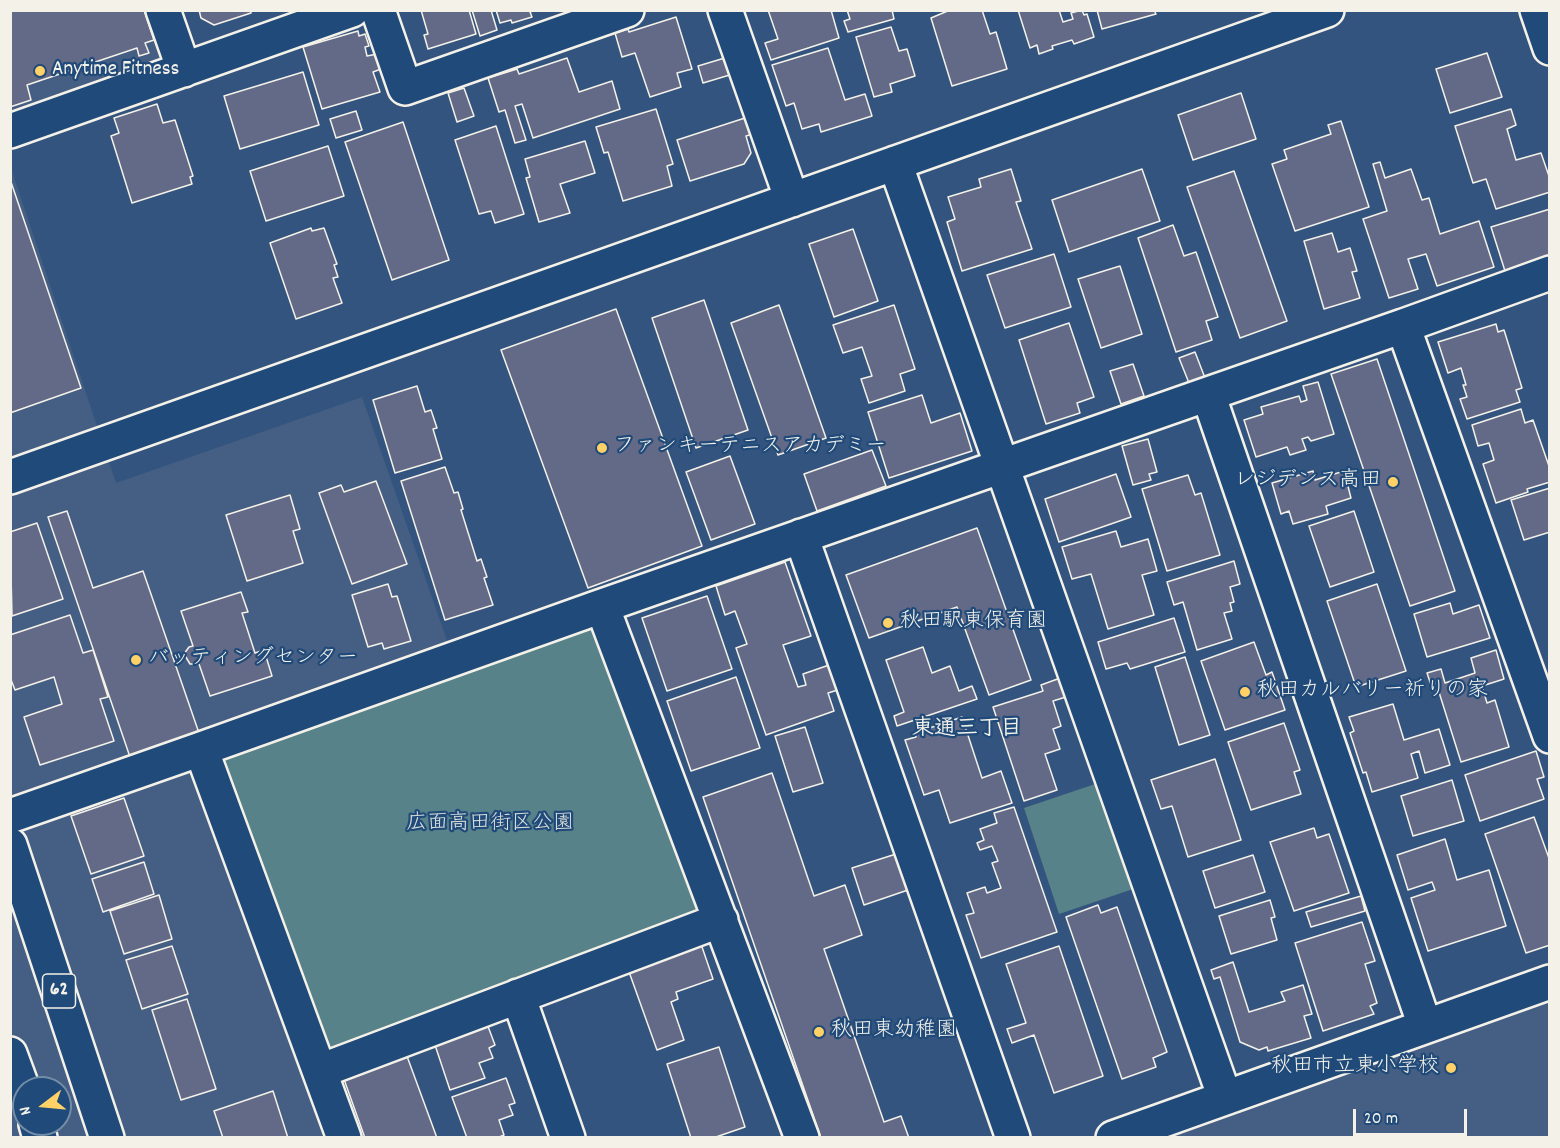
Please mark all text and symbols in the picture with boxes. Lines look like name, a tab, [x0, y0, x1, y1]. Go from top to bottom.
place label: Anytime Fitness	[52, 58, 179, 84]
marker: Anytime Fitness	[33, 64, 47, 78]
place label: ファンキーテニスアカデミー	[614, 435, 887, 461]
marker: ファンキーテニスアカデミー	[595, 441, 609, 455]
place label: レジデンス高田	[1234, 469, 1381, 495]
marker: レジデンス高田	[1386, 475, 1400, 489]
place label: 秋田駅東保育園	[900, 610, 1047, 636]
marker: 秋田駅東保育園	[881, 616, 895, 630]
place label: バッティングセンター	[148, 647, 358, 673]
marker: バッティングセンター	[129, 653, 143, 667]
place label: 秋田カルバリー祈りの家	[1257, 679, 1488, 705]
marker: 秋田カルバリー祈りの家	[1238, 685, 1252, 699]
district label: 東通三丁目	[912, 718, 1022, 744]
park label: 広面高田街区公園	[406, 812, 574, 838]
road number: 62	[42, 974, 76, 1008]
place label: 秋田東幼稚園	[831, 1019, 957, 1045]
marker: 秋田東幼稚園	[812, 1025, 826, 1039]
place label: 秋田市立東小学校	[1271, 1055, 1439, 1081]
marker: 秋田市立東小学校	[1444, 1061, 1458, 1075]
north arrow	[12, 1076, 72, 1136]
scale bar	[1356, 1097, 1470, 1135]
text: N	[14, 1104, 38, 1118]
text: 20 m	[1364, 1107, 1398, 1132]

